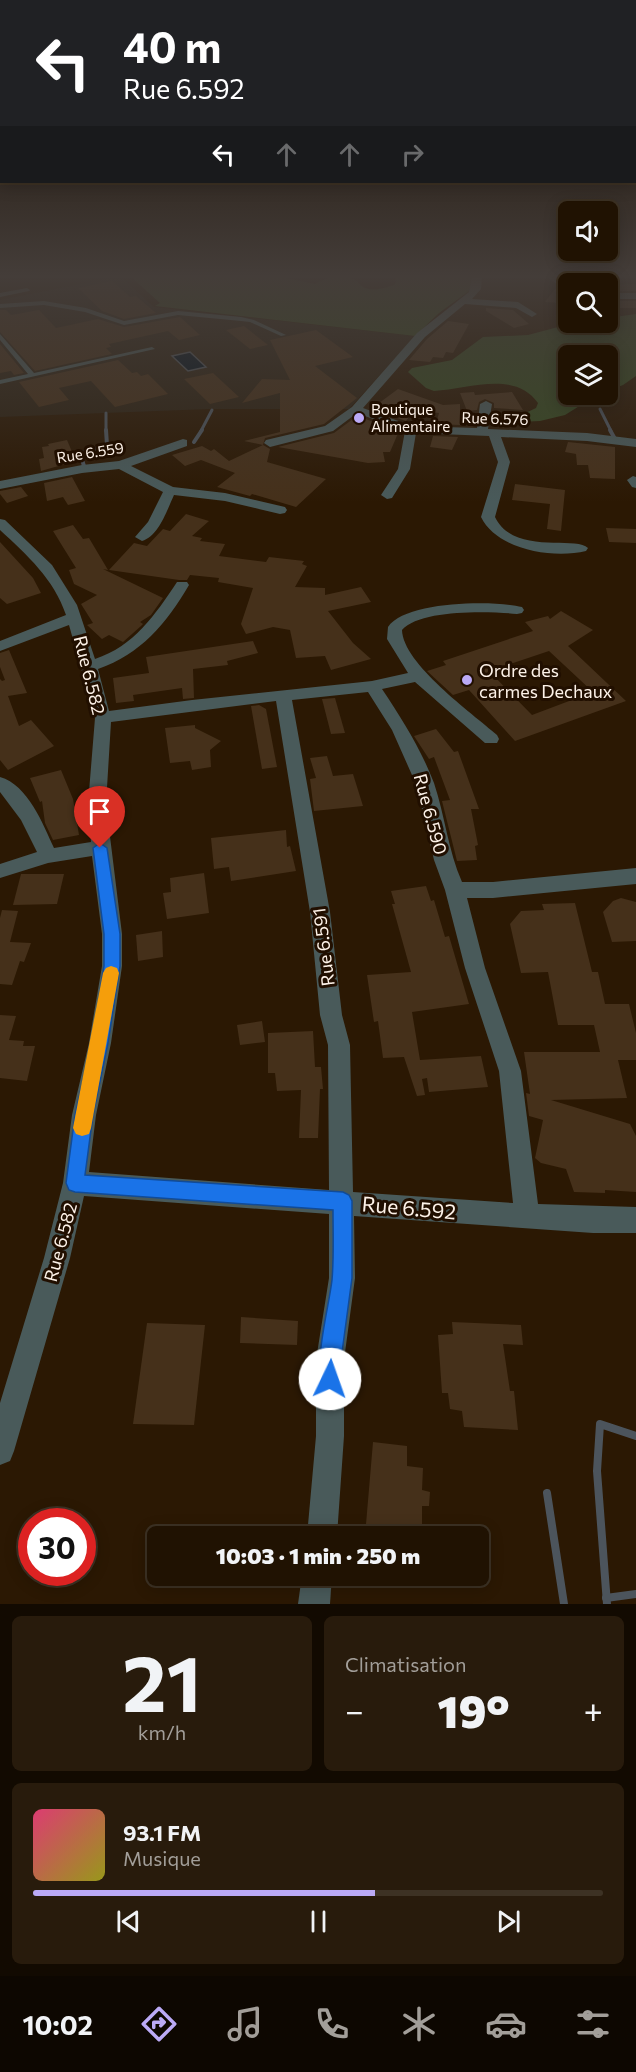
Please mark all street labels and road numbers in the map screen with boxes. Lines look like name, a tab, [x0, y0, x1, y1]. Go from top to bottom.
street label: Rue 6.576	[461, 408, 529, 428]
street label: Rue 6.559	[55, 438, 125, 466]
street label: Rue 6.582	[70, 633, 110, 717]
street label: Rue 6.590	[410, 771, 452, 857]
street label: Rue 6.591	[307, 907, 339, 987]
street label: Rue 6.592	[361, 1190, 457, 1224]
street label: Rue 6.582	[39, 1200, 81, 1284]

